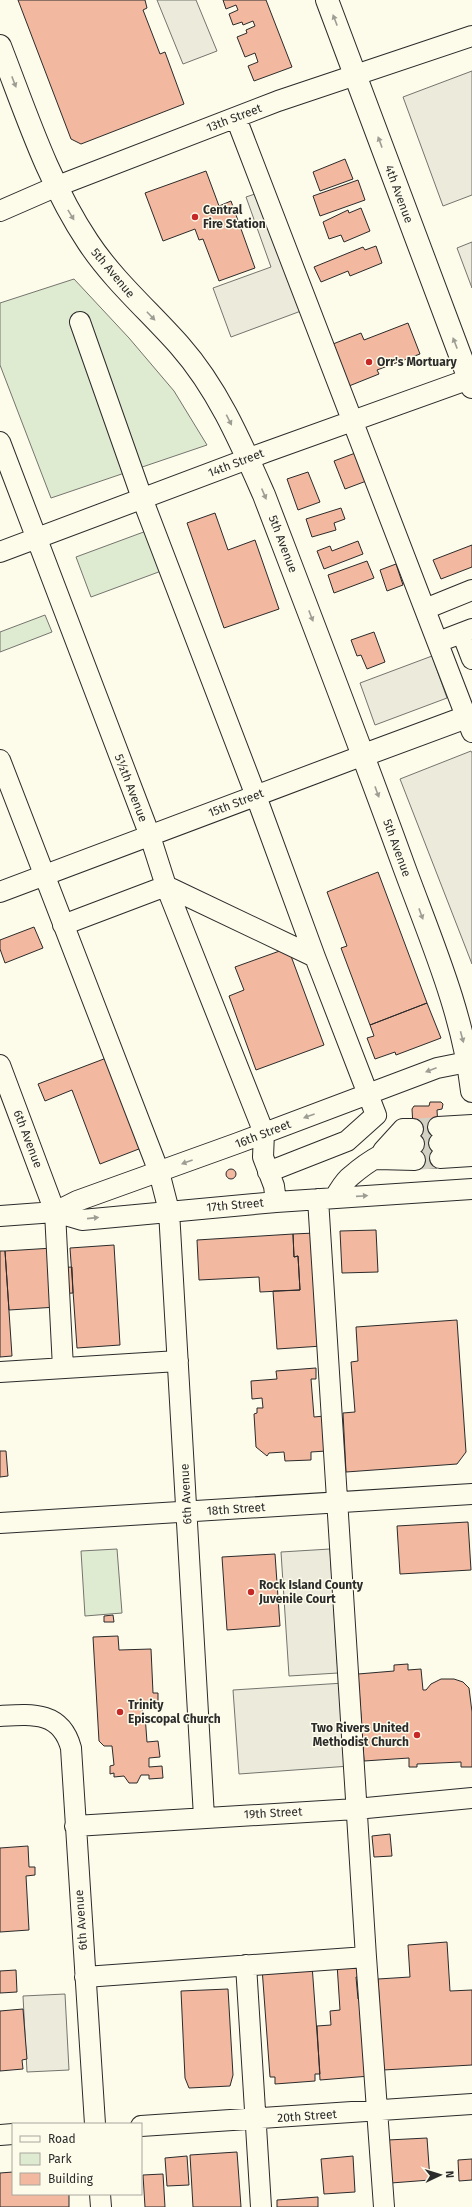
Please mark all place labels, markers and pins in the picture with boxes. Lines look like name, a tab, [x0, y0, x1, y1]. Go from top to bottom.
place label: Central Fire Station	[203, 203, 266, 231]
marker: Central Fire Station	[190, 212, 200, 222]
place label: Orr's Mortuary	[377, 355, 458, 369]
marker: Orr's Mortuary	[364, 357, 374, 367]
place label: Rock Island County Juvenile Court	[258, 1578, 364, 1606]
marker: Rock Island County Juvenile Court	[246, 1587, 256, 1597]
place label: Trinity Episcopal Church	[128, 1698, 221, 1726]
marker: Trinity Episcopal Church	[115, 1707, 125, 1717]
place label: Two Rivers United Methodist Church	[311, 1721, 409, 1749]
marker: Two Rivers United Methodist Church	[412, 1730, 422, 1740]

